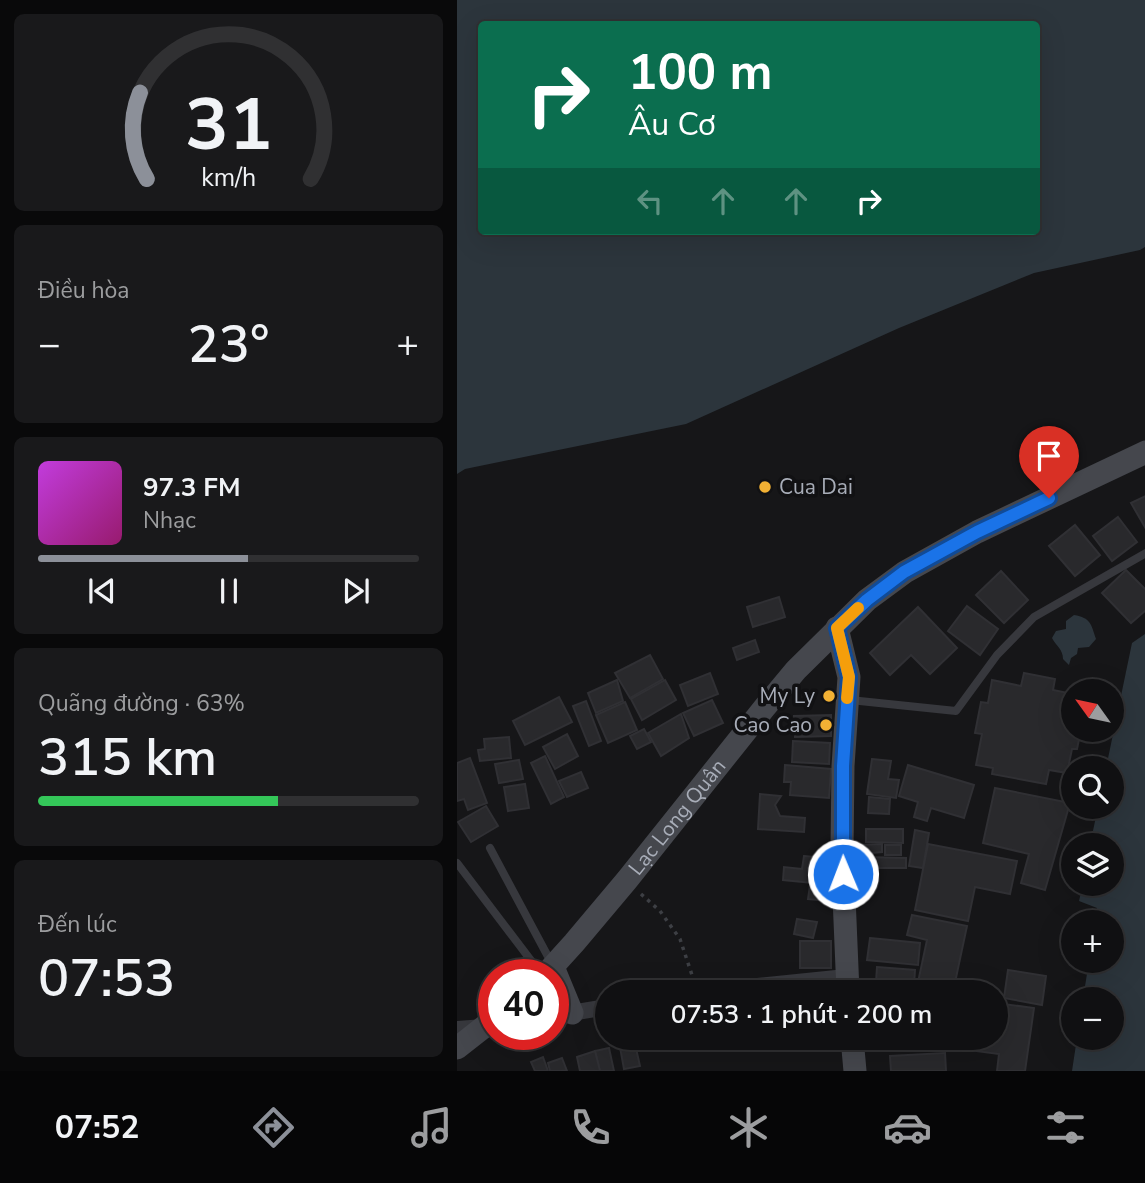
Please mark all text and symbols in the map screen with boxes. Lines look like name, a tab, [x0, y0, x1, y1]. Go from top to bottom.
text: 100 m	[628, 39, 772, 106]
icon: right	[513, 49, 604, 140]
text: 31	[185, 75, 272, 175]
text: Âu Cơ	[628, 103, 716, 146]
text: km/h	[201, 161, 256, 195]
icon: left	[631, 182, 669, 220]
icon: ahead	[704, 182, 742, 220]
icon: ahead	[777, 182, 815, 220]
icon: right	[850, 182, 888, 220]
text: Điều hòa	[38, 275, 130, 306]
text: 23°	[188, 309, 269, 380]
text: −	[38, 319, 61, 370]
text: +	[396, 319, 419, 370]
pin	[1019, 426, 1079, 498]
icon: arrive	[1030, 437, 1068, 475]
text: 97.3 FM	[143, 470, 240, 505]
place label: Cua Dai	[779, 473, 853, 501]
marker: Cua Dai	[757, 479, 773, 495]
text: Nhạc	[143, 505, 196, 536]
icon: previous	[83, 572, 121, 610]
icon: pause	[210, 572, 248, 610]
icon: next	[337, 572, 375, 610]
north arrow	[1061, 679, 1124, 742]
map controls	[1061, 679, 1124, 1050]
place label: My Ly	[760, 682, 815, 710]
text: Quãng đường · 63%	[38, 688, 245, 719]
marker: My Ly	[821, 688, 837, 704]
place label: Cao Cao	[733, 711, 812, 739]
marker: Cao Cao	[818, 717, 834, 733]
text: 315 km	[38, 722, 217, 793]
street label: Lạc Long Quân	[622, 753, 732, 881]
button: search	[1061, 756, 1124, 819]
button: layers	[1061, 833, 1124, 896]
position arrow	[806, 837, 880, 911]
text: Đến lúc	[38, 909, 117, 940]
button: +	[1061, 910, 1124, 973]
text: 07:53	[38, 943, 175, 1014]
speed limit sign: 40	[478, 959, 569, 1050]
button: −	[1061, 987, 1124, 1050]
text: 07:53 · 1 phút · 200 m	[671, 997, 932, 1032]
icon: directions	[249, 1103, 298, 1152]
icon: music	[407, 1103, 456, 1152]
icon: phone	[566, 1103, 615, 1152]
icon: climate	[724, 1103, 773, 1152]
icon: car	[883, 1103, 932, 1152]
icon: filters	[1041, 1103, 1090, 1152]
text: 07:52	[55, 1106, 139, 1149]

